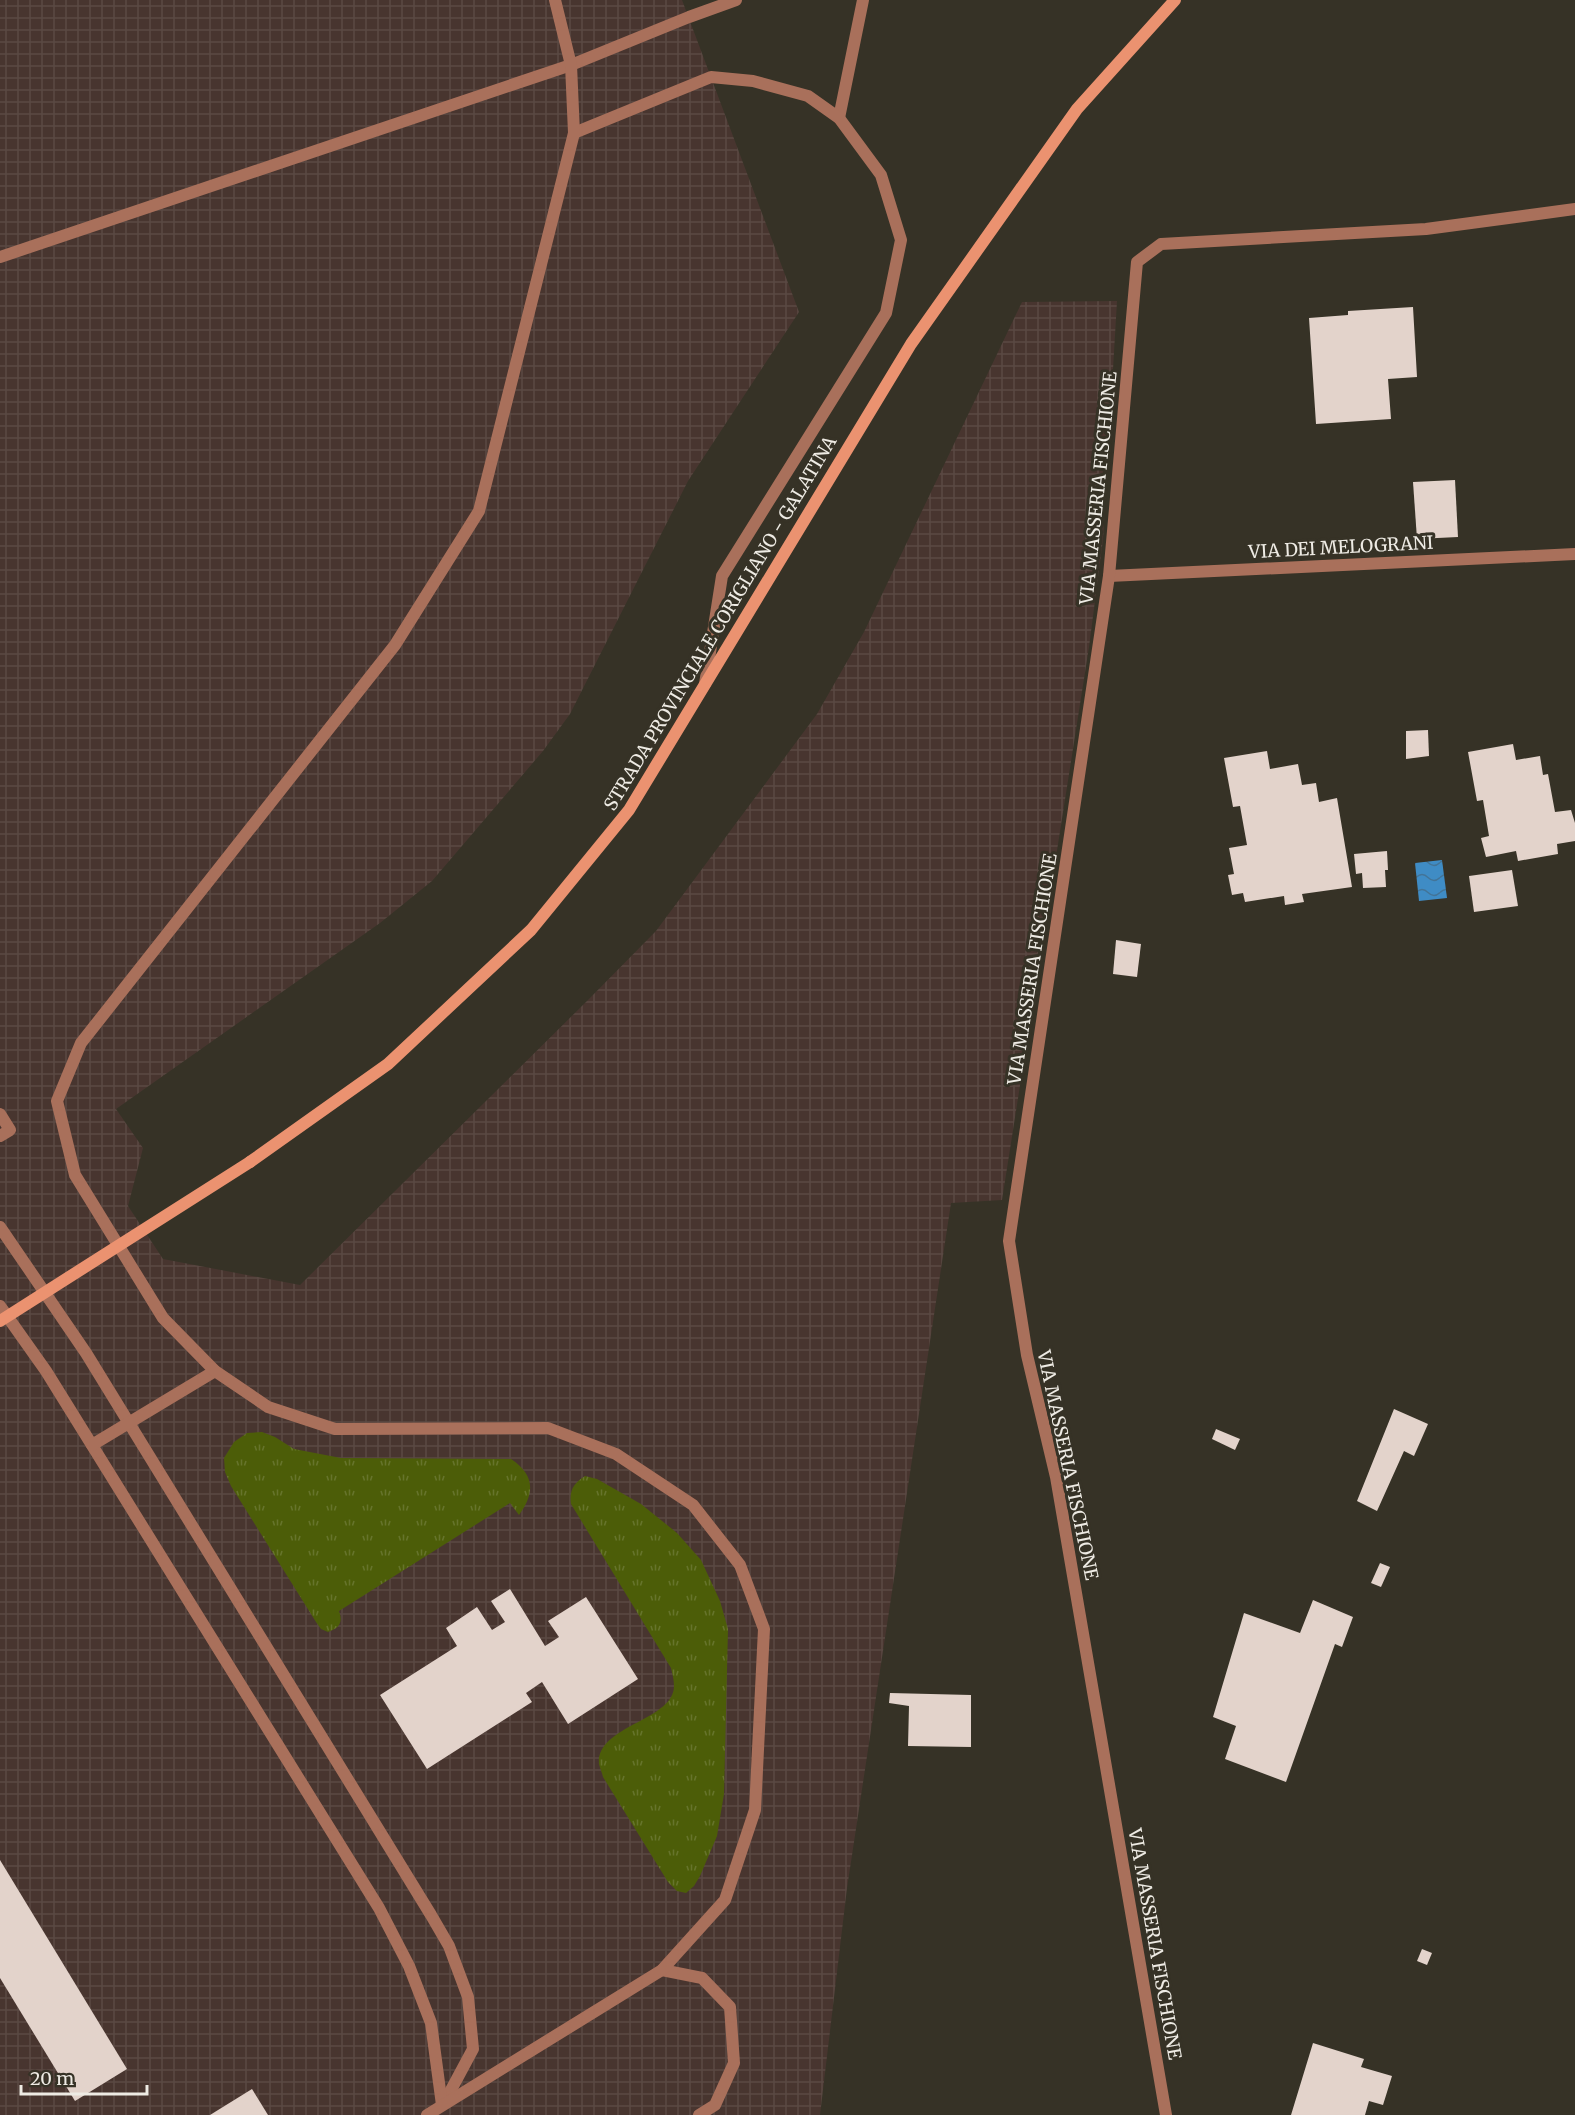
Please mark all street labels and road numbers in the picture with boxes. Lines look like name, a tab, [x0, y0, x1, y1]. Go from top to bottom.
street label: VIA MASSERIA FISCHIONE	[1074, 370, 1122, 607]
street label: STRADA PROVINCIALE CORIGLIANO - GALATINA	[599, 431, 842, 815]
street label: VIA DEI MELOGRANI	[1247, 531, 1434, 563]
street label: VIA MASSERIA FISCHIONE	[1002, 851, 1062, 1087]
street label: VIA MASSERIA FISCHIONE	[1032, 1347, 1104, 1582]
street label: VIA MASSERIA FISCHIONE	[1123, 1826, 1187, 2062]

